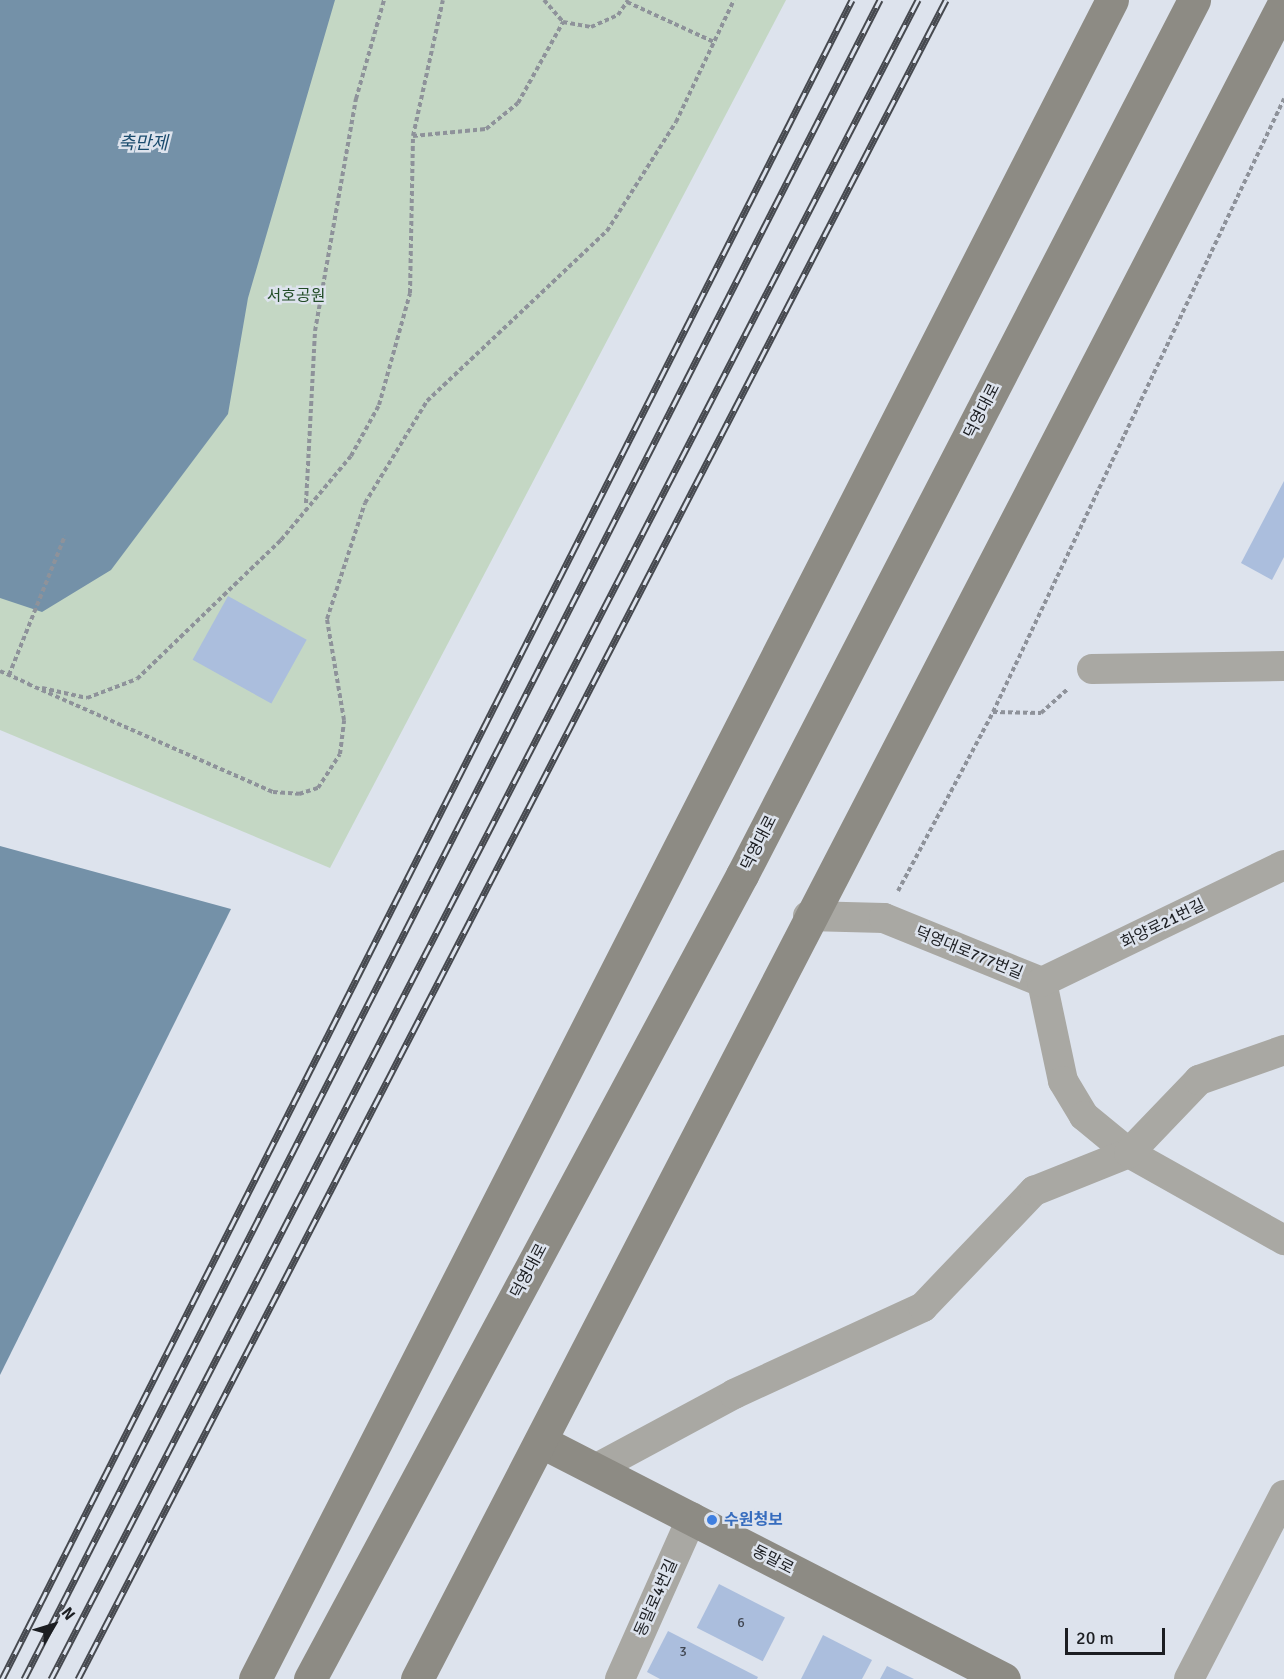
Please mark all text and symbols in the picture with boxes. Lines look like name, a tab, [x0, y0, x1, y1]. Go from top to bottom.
water label: 축만제	[118, 132, 168, 154]
park label: 서호공원	[267, 286, 325, 306]
street label: 덕영대로	[960, 380, 1004, 442]
street label: 덕영대로	[737, 812, 781, 874]
street label: 화양로21번길	[1118, 895, 1208, 953]
street label: 덕영대로777번길	[912, 923, 1026, 983]
street label: 덕영대로	[507, 1240, 551, 1302]
place label: 수원청보	[724, 1510, 783, 1530]
marker: 수원청보	[705, 1513, 719, 1527]
street label: 동말로	[749, 1541, 797, 1579]
street label: 동말로4번길	[631, 1557, 681, 1639]
north arrow	[24, 1595, 84, 1655]
text: N	[57, 1603, 79, 1624]
house number: 6	[737, 1615, 745, 1631]
scale bar	[1068, 1616, 1168, 1654]
text: 20 m	[1076, 1627, 1114, 1649]
house number: 3	[679, 1644, 687, 1660]

